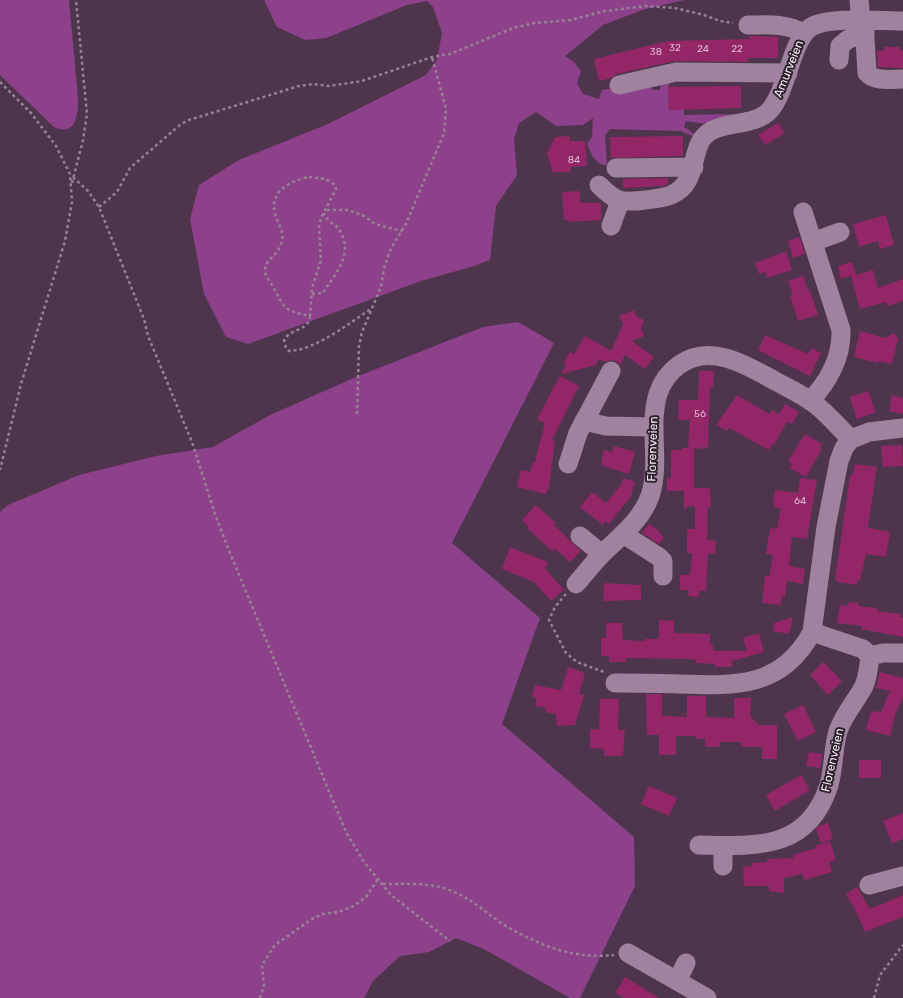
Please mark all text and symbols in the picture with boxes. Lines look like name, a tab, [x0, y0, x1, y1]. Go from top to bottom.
street label: Amurveien	[771, 38, 807, 100]
house number: 32	[669, 42, 681, 54]
house number: 24	[697, 43, 709, 55]
house number: 22	[731, 43, 743, 55]
house number: 38	[650, 46, 662, 58]
house number: 84	[568, 154, 580, 166]
house number: 56	[694, 408, 706, 420]
street label: Florenveien	[645, 416, 661, 482]
house number: 64	[794, 495, 806, 507]
street label: Florenveien	[819, 727, 847, 793]

